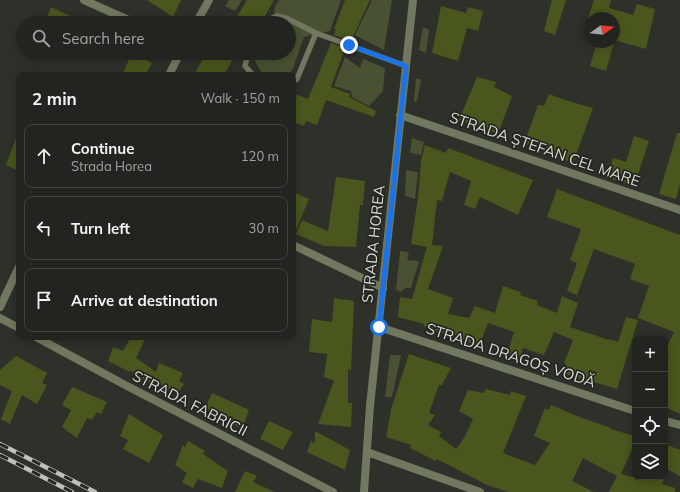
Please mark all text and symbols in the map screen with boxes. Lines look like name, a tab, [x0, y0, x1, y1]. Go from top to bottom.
north arrow	[584, 12, 620, 48]
search box	[16, 16, 296, 60]
icon: search	[30, 27, 52, 49]
text: Search here	[62, 29, 144, 48]
route end	[340, 36, 358, 54]
text: 2 min	[32, 88, 77, 109]
text: Walk · 150 m	[201, 90, 280, 106]
street label: STRADA ȘTEFAN CEL MARE	[447, 107, 643, 191]
text: Continue	[71, 139, 134, 158]
icon: ahead	[33, 145, 55, 167]
text: 120 m	[241, 148, 279, 164]
text: Strada Horea	[71, 158, 152, 174]
street label: STRADA HOREA	[357, 184, 389, 304]
icon: left	[33, 217, 55, 239]
text: Turn left	[71, 219, 130, 238]
text: 30 m	[249, 220, 279, 236]
icon: arrive	[33, 289, 55, 311]
text: Arrive at destination	[71, 291, 218, 310]
route start	[370, 318, 388, 336]
street label: STRADA DRAGOȘ VODĂ	[424, 319, 598, 391]
map controls	[632, 336, 668, 480]
button: +	[632, 336, 668, 372]
street label: STRADA FABRICII	[129, 366, 251, 440]
button: −	[632, 372, 668, 408]
button: locate	[632, 408, 668, 444]
button: layers	[632, 444, 668, 480]

